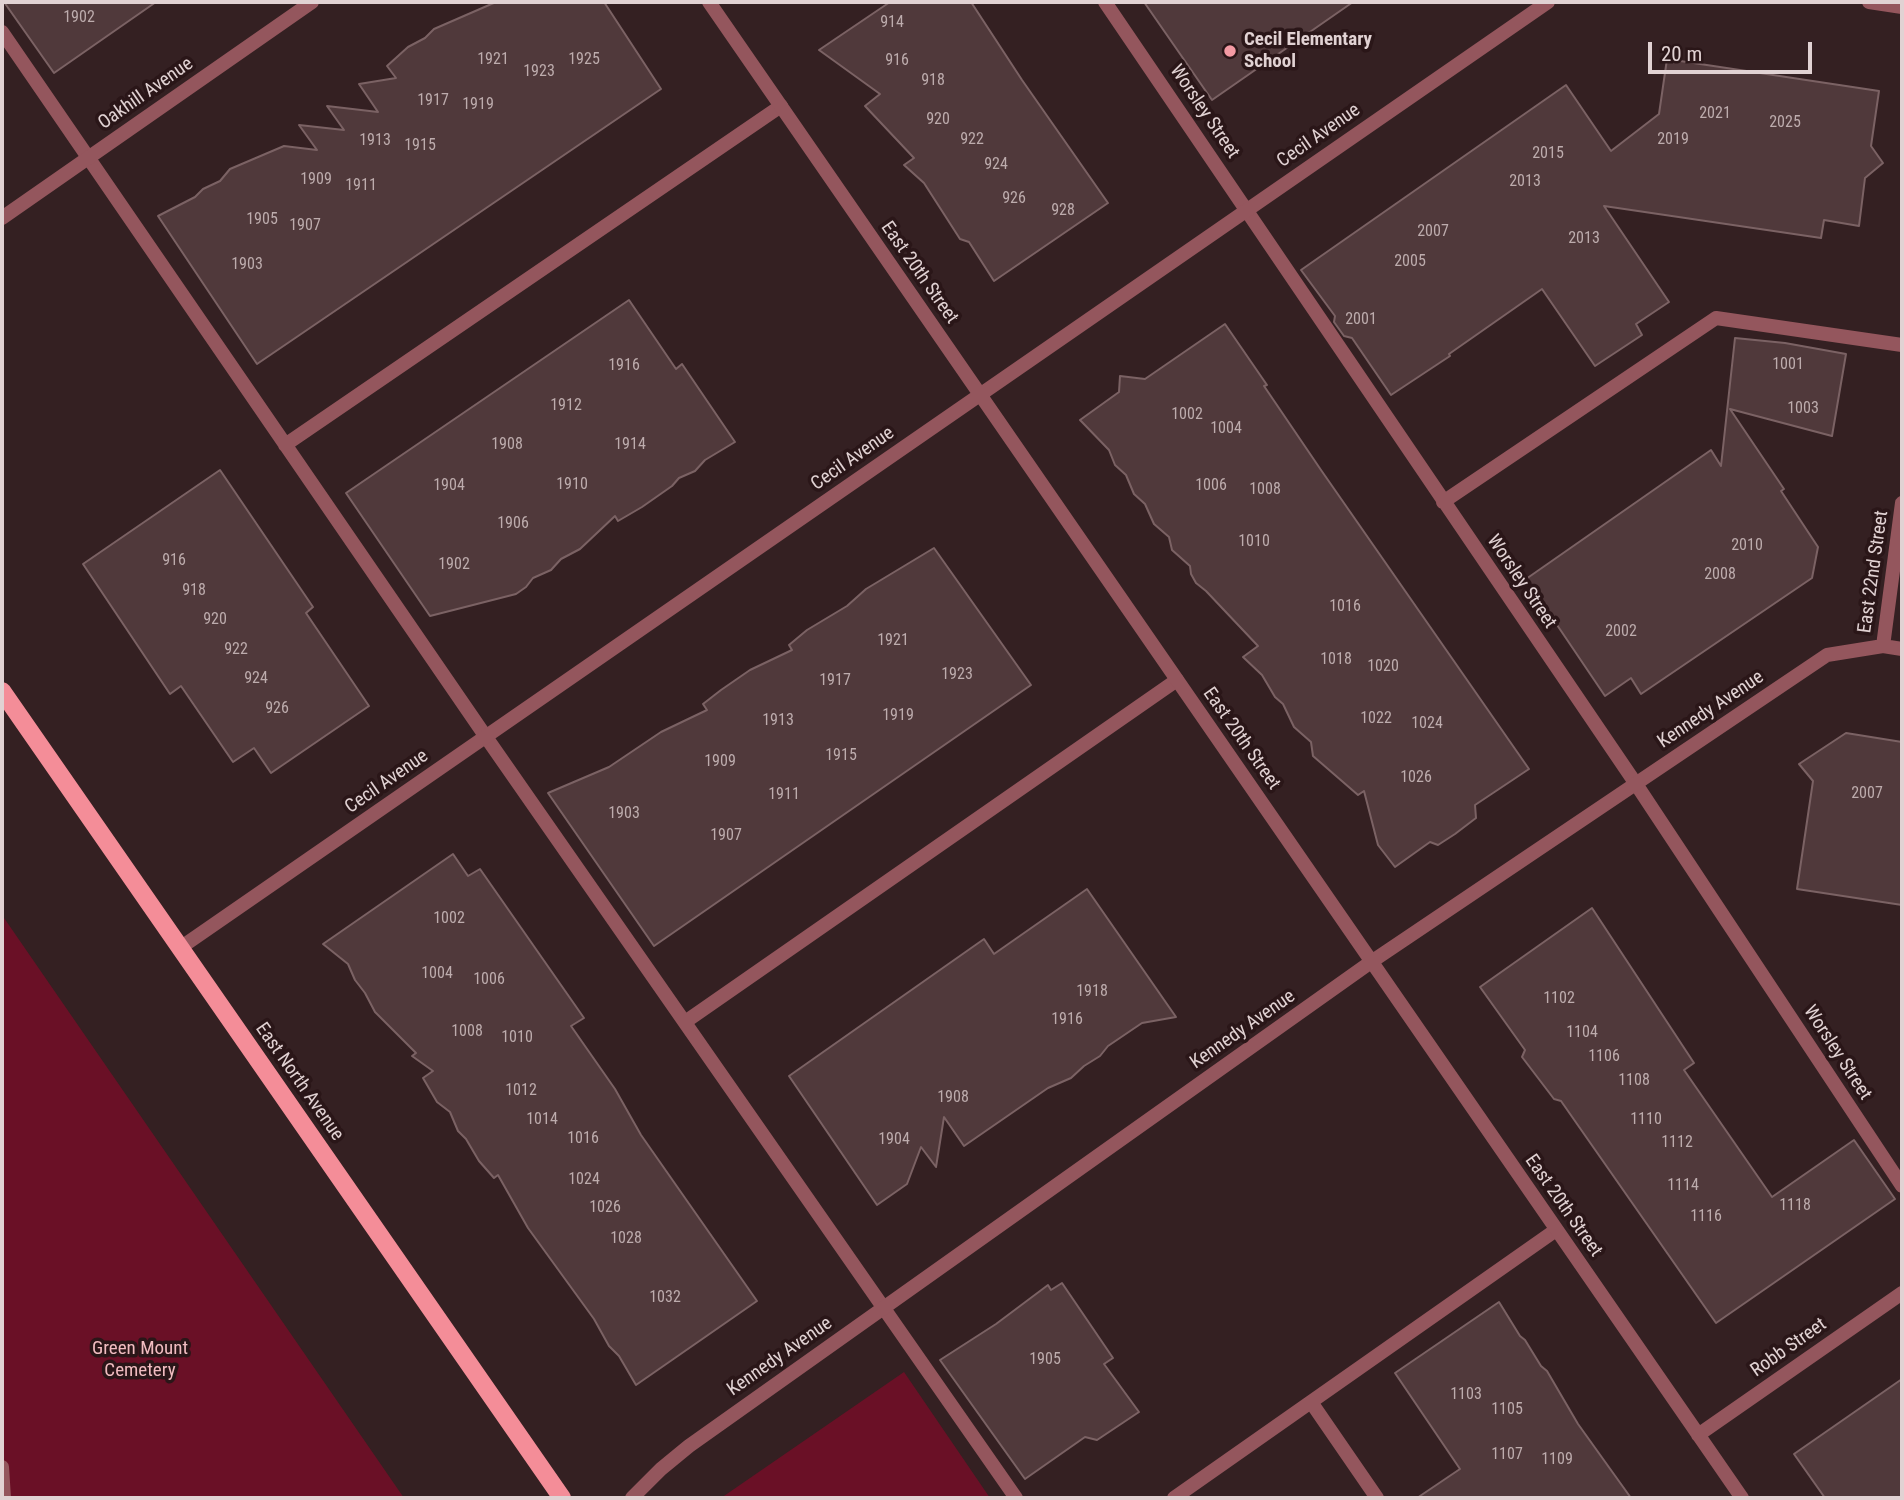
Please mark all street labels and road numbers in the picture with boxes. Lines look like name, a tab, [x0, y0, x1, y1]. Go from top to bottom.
street label: Oakhill Avenue	[94, 53, 198, 135]
street label: Worsley Street	[1164, 61, 1244, 163]
street label: Cecil Avenue	[1273, 99, 1365, 173]
street label: East 20th Street	[875, 217, 963, 329]
street label: Cecil Avenue	[807, 422, 899, 496]
street label: East 22nd Street	[1854, 509, 1894, 635]
street label: Worsley Street	[1481, 531, 1561, 633]
street label: Kennedy Avenue	[1654, 666, 1768, 754]
street label: East 20th Street	[1197, 683, 1285, 795]
street label: Cecil Avenue	[341, 745, 433, 819]
street label: Kennedy Avenue	[1186, 985, 1300, 1075]
street label: Worsley Street	[1798, 1001, 1876, 1105]
street label: East North Avenue	[250, 1019, 348, 1145]
street label: East 20th Street	[1519, 1150, 1607, 1262]
street label: Kennedy Avenue	[723, 1312, 837, 1402]
street label: Robb Street	[1747, 1314, 1831, 1382]

